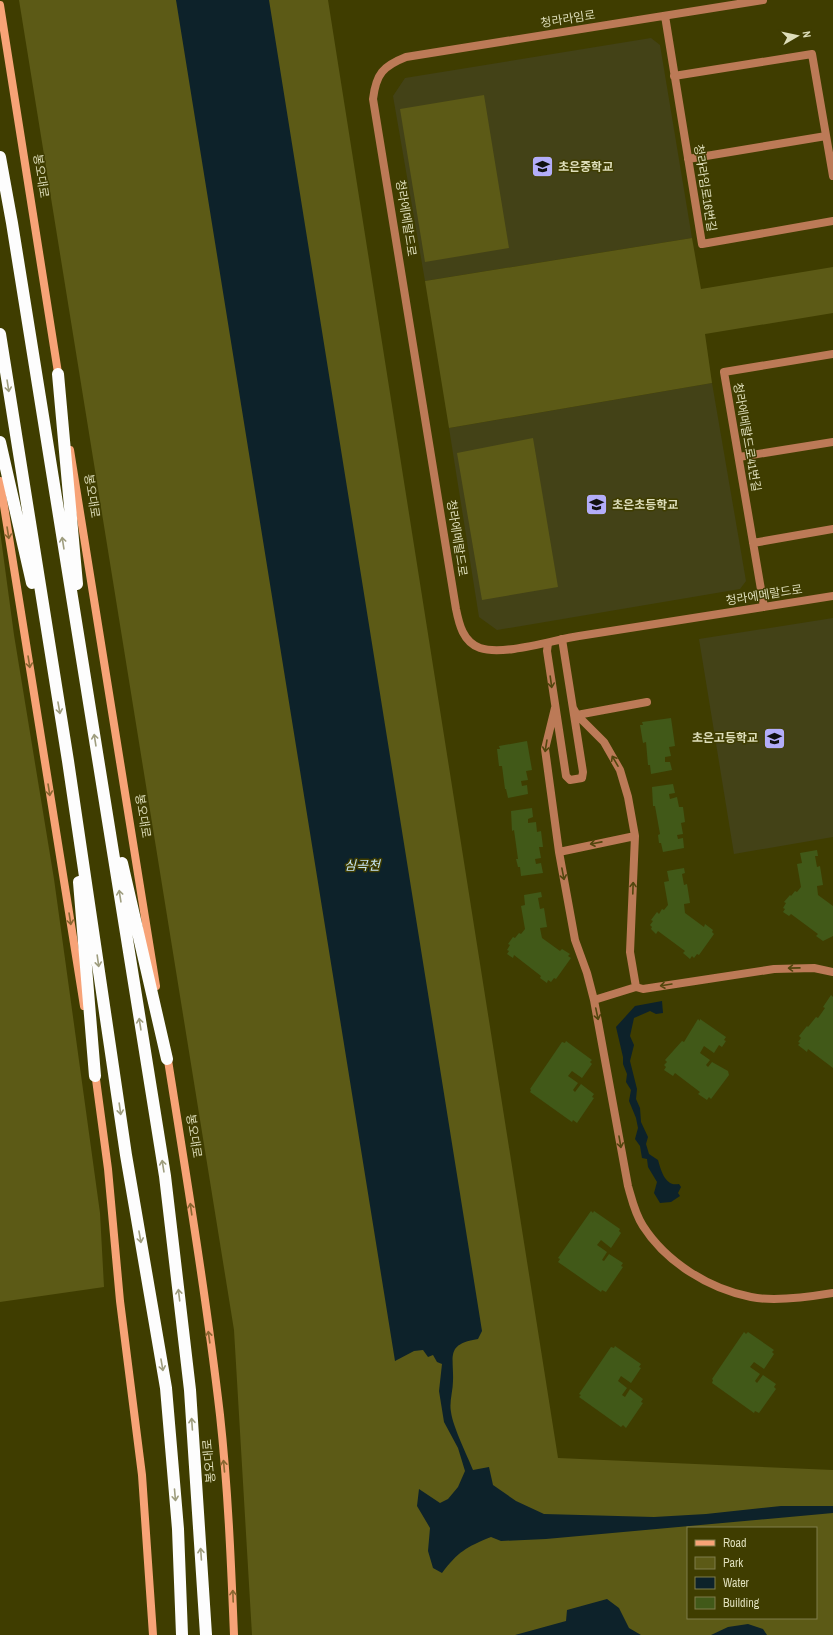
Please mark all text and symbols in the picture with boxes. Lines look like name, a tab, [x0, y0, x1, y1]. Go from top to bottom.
street label: 청라라임로	[539, 7, 597, 31]
north arrow	[777, 16, 817, 56]
text: N	[799, 30, 814, 39]
street label: 청라라임로16번길	[690, 143, 720, 233]
street label: 봉오대로	[30, 153, 52, 199]
school or university icon: 초은중학교	[530, 154, 556, 180]
place label: 초은중학교	[558, 159, 613, 175]
street label: 청라에메랄드로	[392, 179, 420, 257]
one-way arrow	[4, 379, 12, 392]
street label: 청라에메랄드로41번길	[730, 381, 764, 493]
street label: 봉오대로	[81, 473, 103, 519]
school or university icon: 초은초등학교	[584, 492, 610, 518]
place label: 초은초등학교	[612, 497, 678, 513]
street label: 청라에메랄드로	[443, 499, 471, 577]
one-way arrow	[4, 527, 12, 540]
one-way arrow	[59, 536, 67, 549]
street label: 청라에메랄드로	[725, 581, 803, 609]
one-way arrow	[25, 655, 33, 668]
one-way arrow	[547, 675, 555, 688]
one-way arrow	[55, 701, 63, 714]
school or university icon: 초은고등학교	[761, 725, 787, 751]
place label: 초은고등학교	[692, 730, 758, 746]
one-way arrow	[91, 734, 99, 747]
one-way arrow	[542, 739, 550, 752]
one-way arrow	[610, 755, 618, 767]
one-way arrow	[46, 783, 54, 796]
street label: 봉오대로	[132, 793, 154, 839]
one-way arrow	[590, 839, 603, 847]
water label: 심곡천	[344, 857, 381, 874]
one-way arrow	[560, 867, 568, 880]
one-way arrow	[629, 882, 636, 895]
one-way arrow	[116, 890, 124, 903]
one-way arrow	[66, 912, 74, 925]
one-way arrow	[94, 954, 102, 967]
one-way arrow	[788, 964, 801, 972]
one-way arrow	[660, 981, 673, 989]
one-way arrow	[593, 1007, 601, 1020]
one-way arrow	[136, 1018, 144, 1031]
one-way arrow	[116, 1102, 124, 1115]
street label: 봉오대로	[183, 1113, 205, 1159]
one-way arrow	[616, 1135, 624, 1148]
one-way arrow	[159, 1160, 167, 1173]
one-way arrow	[187, 1202, 195, 1215]
one-way arrow	[136, 1230, 144, 1243]
one-way arrow	[175, 1289, 183, 1302]
one-way arrow	[205, 1331, 213, 1344]
one-way arrow	[158, 1359, 166, 1372]
one-way arrow	[189, 1418, 196, 1431]
street label: 봉오대로	[199, 1438, 219, 1484]
one-way arrow	[220, 1460, 228, 1473]
one-way arrow	[172, 1488, 179, 1501]
legend	[687, 1527, 817, 1619]
text: Road	[723, 1535, 747, 1551]
one-way arrow	[197, 1548, 204, 1561]
text: Park	[723, 1555, 743, 1571]
text: Water	[723, 1575, 750, 1591]
one-way arrow	[229, 1590, 236, 1603]
text: Building	[723, 1595, 760, 1611]

